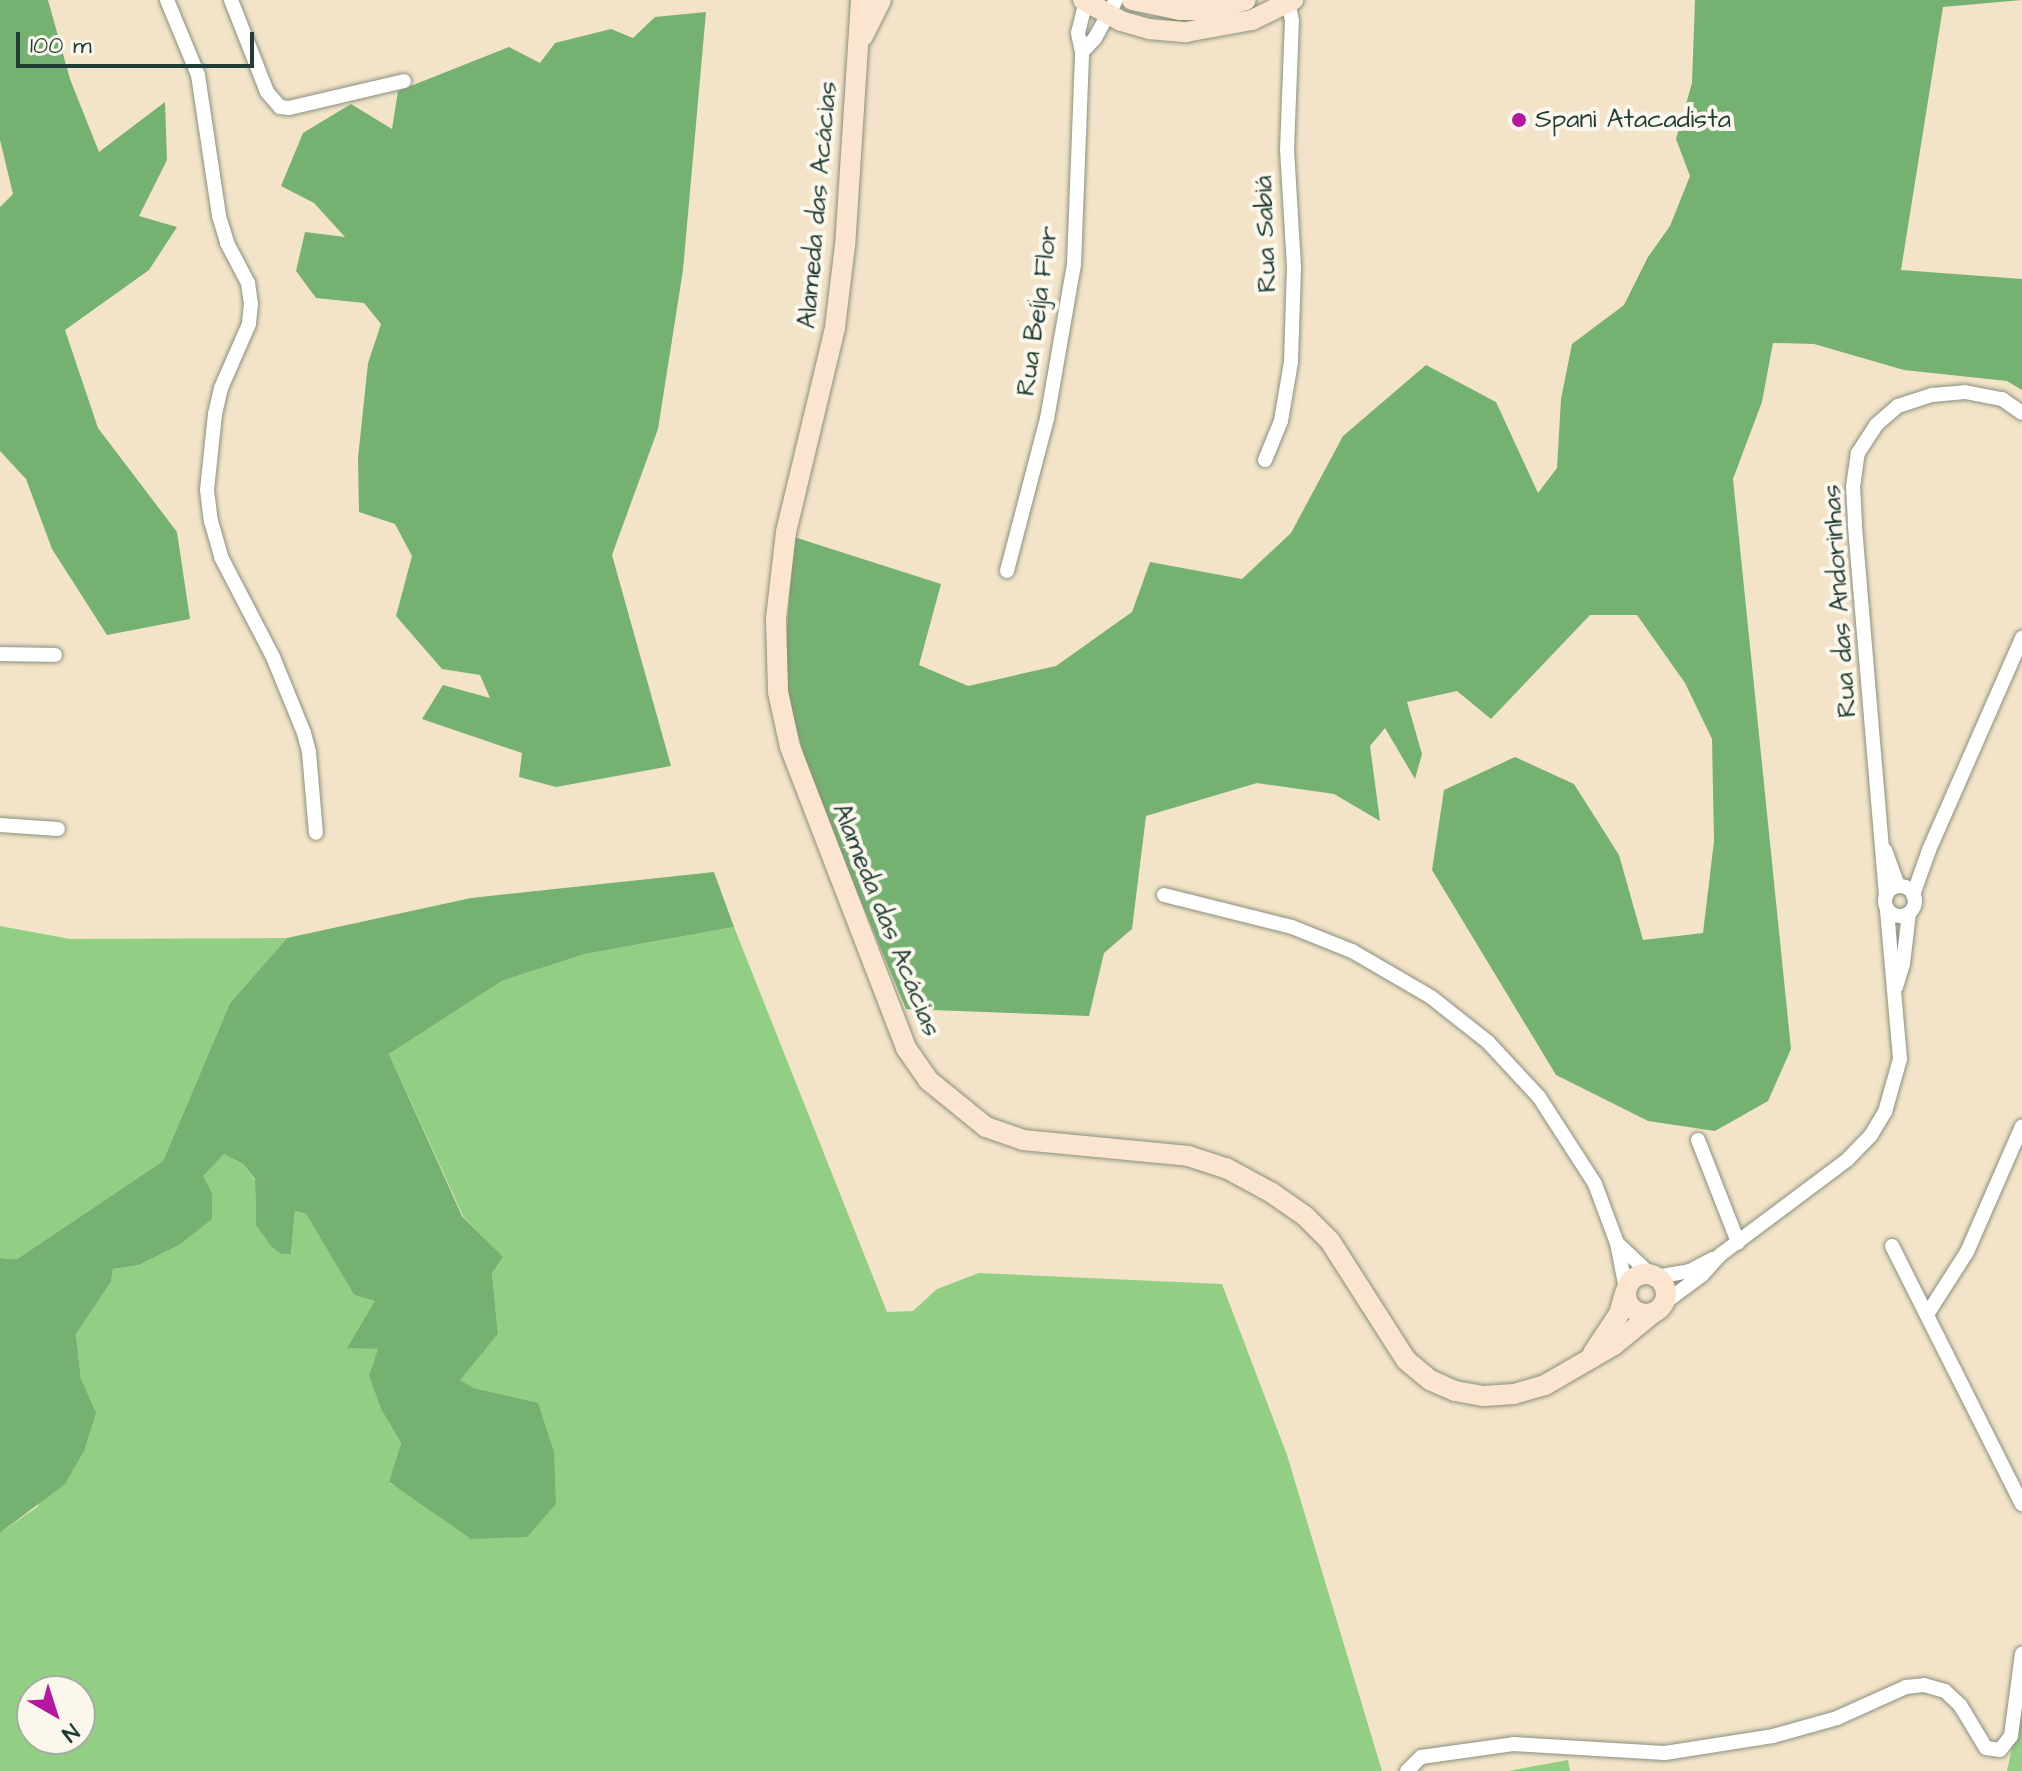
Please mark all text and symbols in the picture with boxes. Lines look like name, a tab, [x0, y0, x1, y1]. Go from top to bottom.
scale bar	[20, 16, 258, 66]
text: 100 m	[30, 29, 92, 63]
street label: Alameda das Acácias	[792, 80, 844, 330]
place label: Spani Atacadista	[1535, 104, 1731, 136]
marker: Spani Atacadista	[1510, 111, 1528, 129]
street label: Rua Sabiá	[1248, 175, 1284, 293]
street label: Rua Beíja Flor	[1011, 224, 1065, 398]
street label: Rua das Andorinhas	[1816, 483, 1864, 719]
street label: Alameda das Acácias	[825, 799, 947, 1041]
north arrow	[16, 1675, 96, 1755]
text: N	[55, 1716, 85, 1749]

